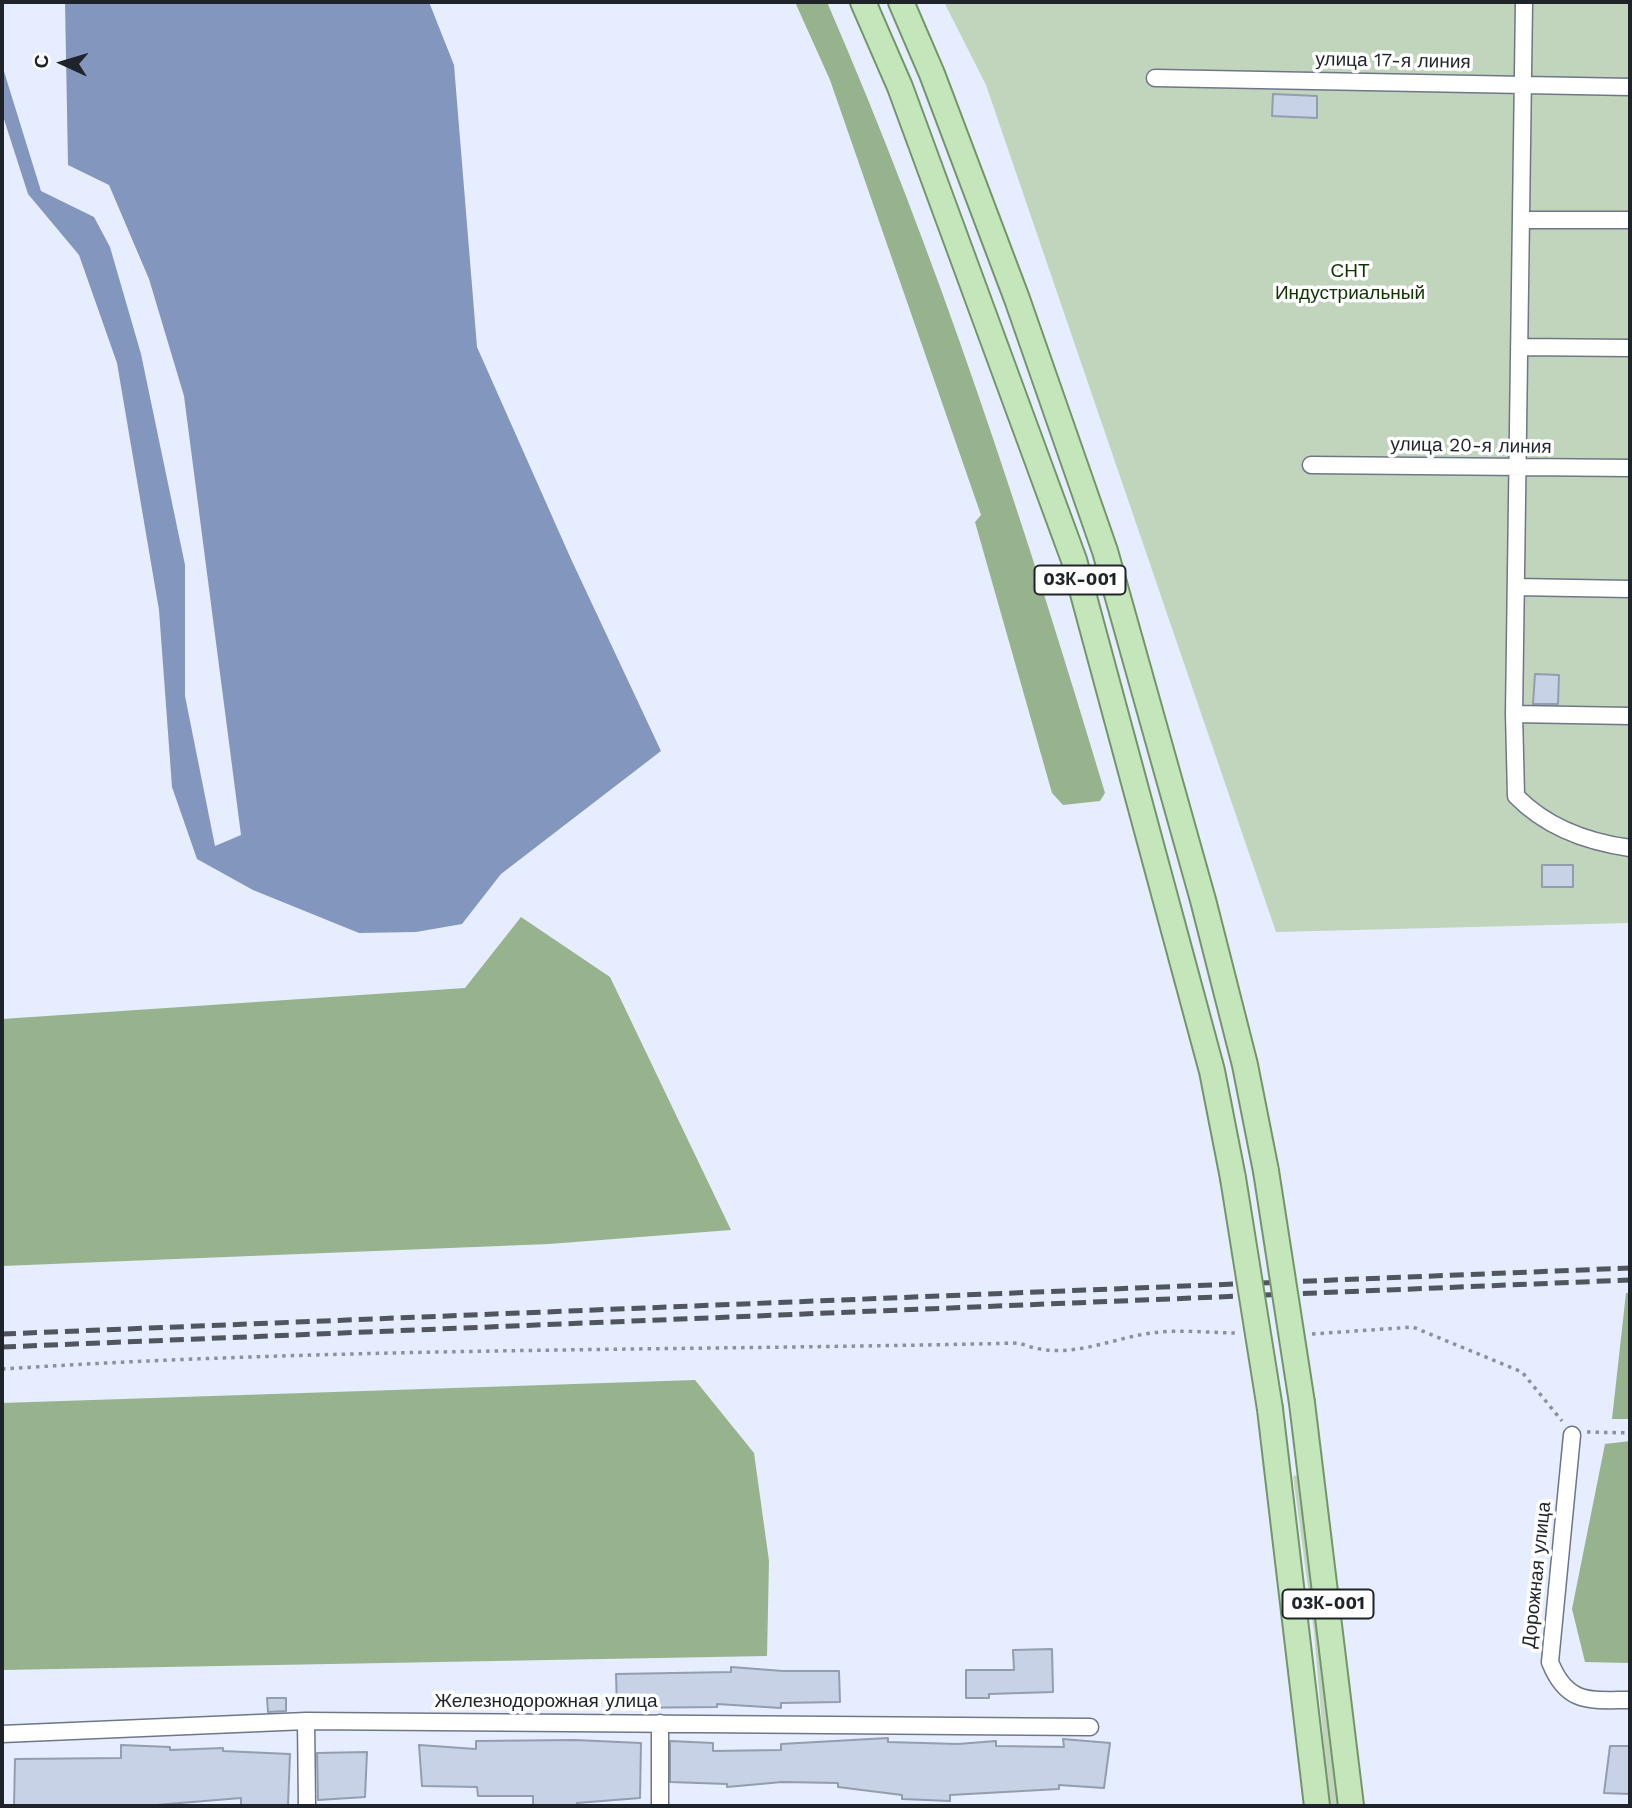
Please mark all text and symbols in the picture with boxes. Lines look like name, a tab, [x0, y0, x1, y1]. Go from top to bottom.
north arrow	[28, 28, 98, 98]
street label: улица 17-я линия	[1315, 48, 1471, 74]
text: С	[30, 54, 54, 69]
park label: СНТ Индустриальный	[1275, 260, 1425, 304]
street label: улица 20-я линия	[1390, 433, 1552, 459]
road number: 03К-001	[1034, 566, 1126, 594]
street label: Дорожная улица	[1518, 1501, 1556, 1649]
road number: 03К-001	[1282, 1590, 1374, 1618]
street label: Железнодорожная улица	[434, 1690, 658, 1712]

